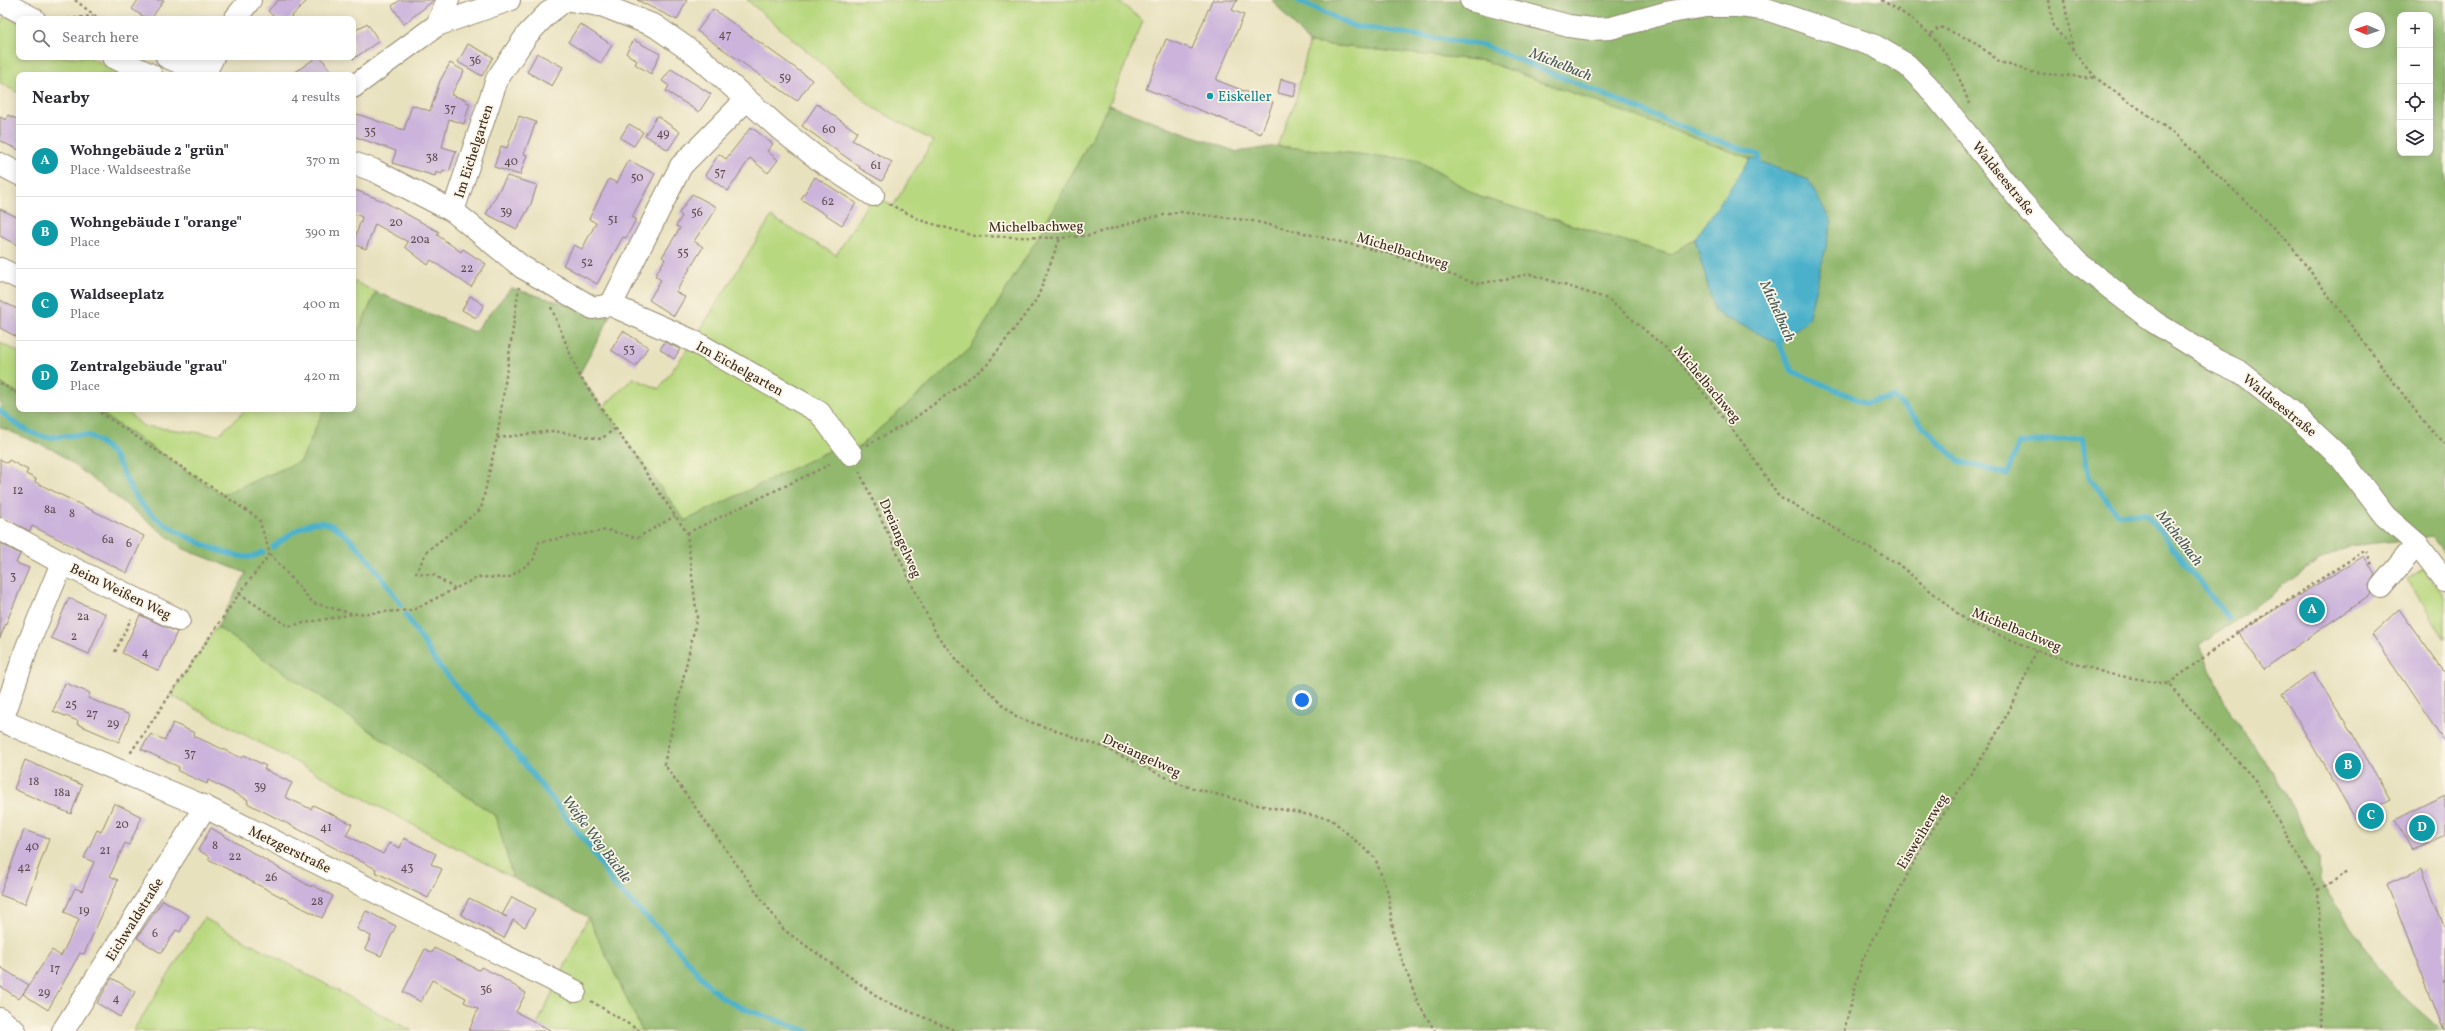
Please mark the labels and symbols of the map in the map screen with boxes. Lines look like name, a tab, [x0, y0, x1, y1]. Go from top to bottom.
north arrow	[2349, 12, 2385, 48]
house number: 47	[719, 27, 732, 43]
water label: Michelbach	[1525, 43, 1595, 87]
house number: 36	[469, 53, 481, 69]
house number: 59	[779, 70, 791, 86]
place label: Eiskeller	[1218, 88, 1272, 107]
marker: Eiskeller	[1205, 91, 1215, 101]
house number: 37	[444, 101, 456, 117]
street label: Im Eichelgarten	[450, 102, 499, 201]
house number: 60	[822, 122, 836, 138]
house number: 35	[364, 124, 376, 140]
house number: 49	[656, 126, 670, 142]
street label: Waldseestraße	[1967, 138, 2039, 220]
house number: 38	[426, 150, 438, 166]
house number: 40	[504, 154, 518, 170]
house number: 61	[871, 158, 881, 174]
house number: 57	[714, 165, 726, 181]
house number: 50	[631, 170, 643, 186]
house number: 62	[822, 194, 834, 210]
house number: 39	[500, 204, 512, 220]
house number: 56	[691, 205, 703, 221]
house number: 51	[608, 212, 618, 228]
house number: 20	[389, 215, 403, 231]
street label: Michelbachweg	[988, 217, 1084, 238]
street label: Michelbachweg	[1354, 228, 1451, 274]
house number: 20a	[410, 232, 430, 248]
house number: 55	[677, 245, 689, 261]
house number: 52	[581, 255, 593, 271]
house number: 22	[461, 261, 473, 277]
water label: Michelbach	[1753, 277, 1800, 346]
street label: Im Eichelgarten	[692, 337, 787, 401]
house number: 53	[623, 342, 635, 358]
street label: Michelbachweg	[1669, 342, 1745, 428]
street label: Waldseestraße	[2238, 370, 2320, 442]
house number: 12	[12, 483, 24, 499]
street label: Dreiangelweg	[874, 496, 926, 581]
house number: 8a	[44, 502, 56, 518]
house number: 8	[69, 506, 75, 522]
water label: Michelbach	[2150, 506, 2207, 571]
house number: 6a	[102, 532, 114, 548]
house number: 6	[126, 536, 132, 552]
street label: Beim Weißen Weg	[66, 560, 174, 625]
house number: 3	[10, 569, 16, 585]
pin: A	[2299, 595, 2325, 625]
street label: Michelbachweg	[1969, 604, 2064, 657]
house number: 2a	[77, 609, 89, 625]
house number: 2	[71, 629, 77, 645]
house number: 4	[141, 645, 149, 661]
your location	[1292, 690, 1312, 710]
house number: 25	[65, 697, 77, 713]
house number: 27	[86, 706, 98, 722]
house number: 29	[107, 716, 119, 732]
street label: Dreiangelweg	[1099, 730, 1184, 783]
house number: 37	[184, 746, 196, 762]
pin: B	[2335, 751, 2361, 781]
house number: 18	[29, 774, 39, 790]
house number: 39	[254, 779, 266, 795]
house number: 18a	[54, 785, 70, 801]
street label: Eisweiherweg	[1893, 790, 1953, 873]
water label: Weiße Weg Bächle	[556, 792, 636, 889]
pin: C	[2358, 801, 2384, 831]
pin: D	[2409, 813, 2435, 843]
house number: 20	[115, 817, 129, 833]
house number: 41	[320, 820, 332, 836]
street label: Metzgerstraße	[245, 822, 334, 879]
house number: 8	[212, 838, 218, 854]
house number: 40	[25, 839, 39, 855]
house number: 21	[99, 843, 111, 859]
house number: 22	[229, 849, 241, 865]
house number: 42	[17, 860, 31, 876]
house number: 43	[401, 860, 413, 876]
house number: 26	[265, 870, 277, 886]
street label: Eichwaldstraße	[102, 874, 169, 965]
house number: 28	[311, 894, 323, 910]
house number: 19	[79, 903, 89, 919]
house number: 6	[152, 926, 158, 942]
house number: 17	[50, 961, 60, 977]
house number: 36	[480, 982, 492, 998]
house number: 29	[38, 985, 50, 1001]
house number: 4	[112, 991, 120, 1007]

